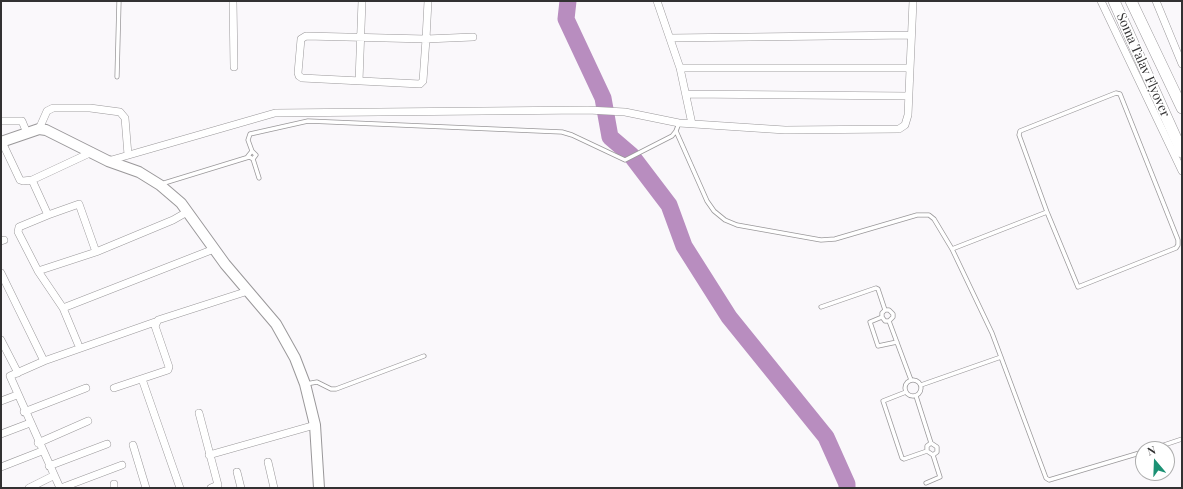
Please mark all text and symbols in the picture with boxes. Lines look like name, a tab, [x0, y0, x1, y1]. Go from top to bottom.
street label: Soma Talav Flyover	[1113, 10, 1173, 120]
north arrow	[1135, 441, 1175, 481]
text: N	[1145, 442, 1157, 459]

